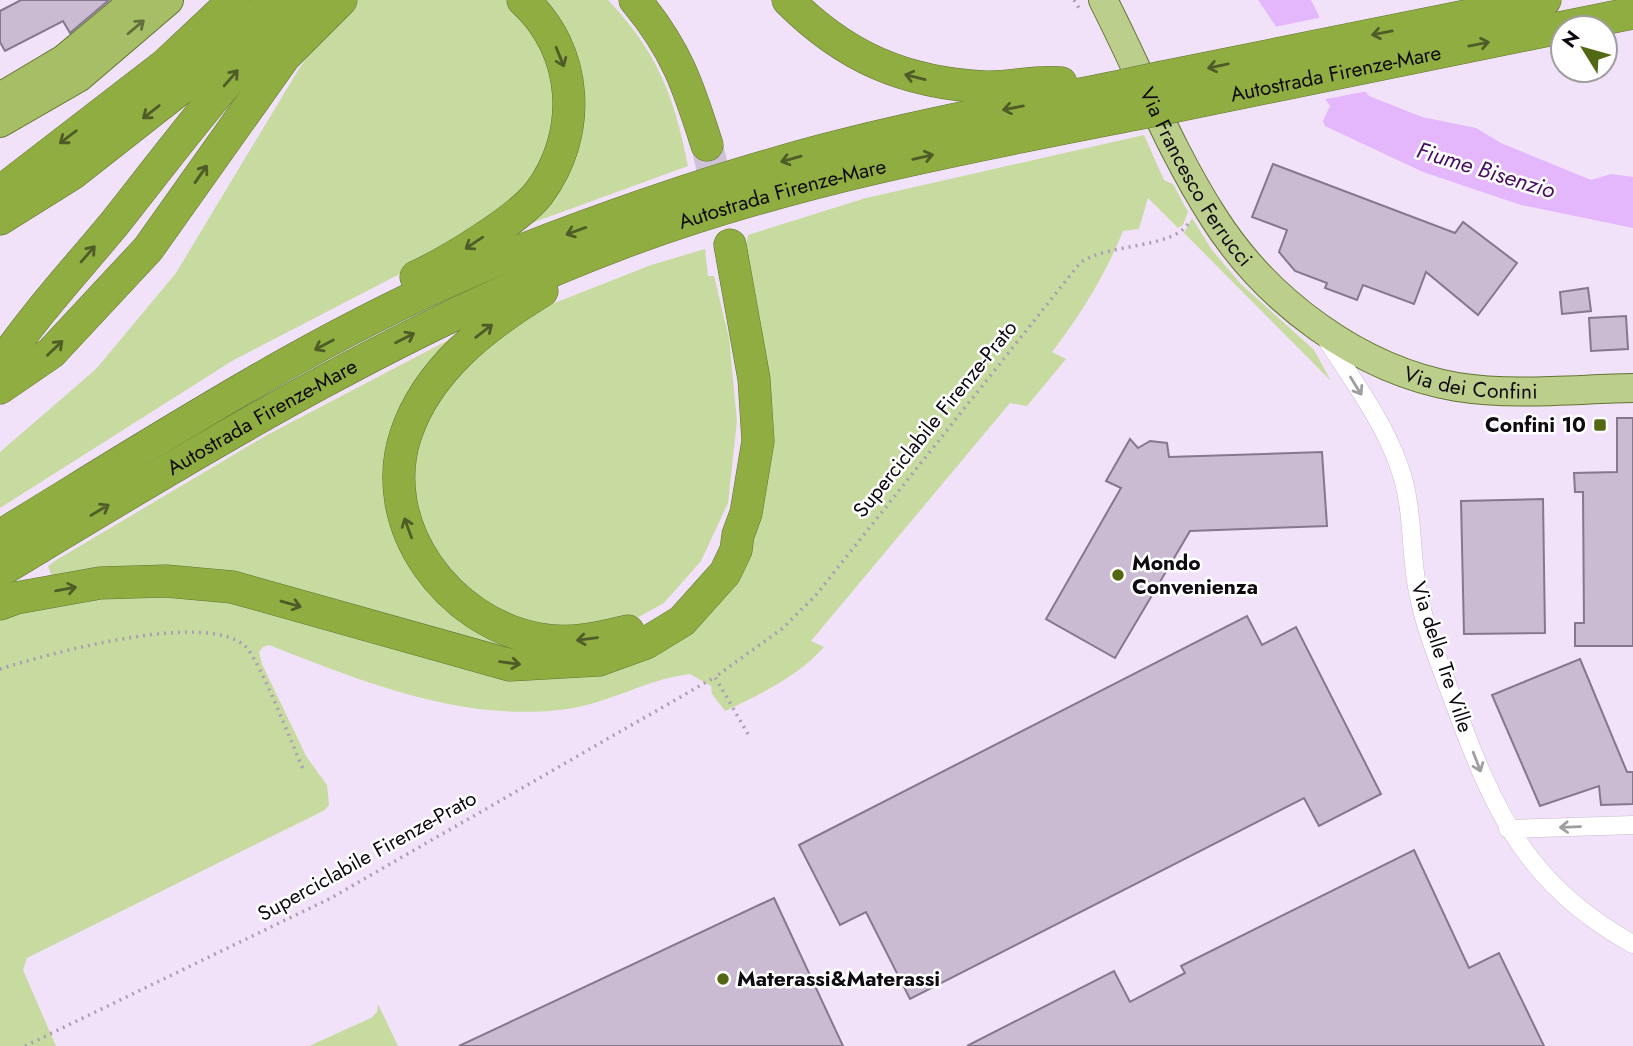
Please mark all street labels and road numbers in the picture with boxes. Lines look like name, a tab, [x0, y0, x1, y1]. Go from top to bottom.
street label: Autostrada Firenze-Mare	[1228, 37, 1444, 110]
street label: Via Francesco Ferrucci	[1132, 82, 1259, 273]
street label: Autostrada Firenze-Mare	[674, 151, 889, 237]
street label: Superciclabile Firenze-Prato	[846, 314, 1024, 524]
street label: Autostrada Firenze-Mare	[161, 351, 363, 483]
street label: Via dei Confini	[1400, 359, 1538, 407]
street label: Via delle Tre Ville	[1403, 578, 1481, 737]
street label: Superciclabile Firenze-Prato	[252, 783, 482, 929]

